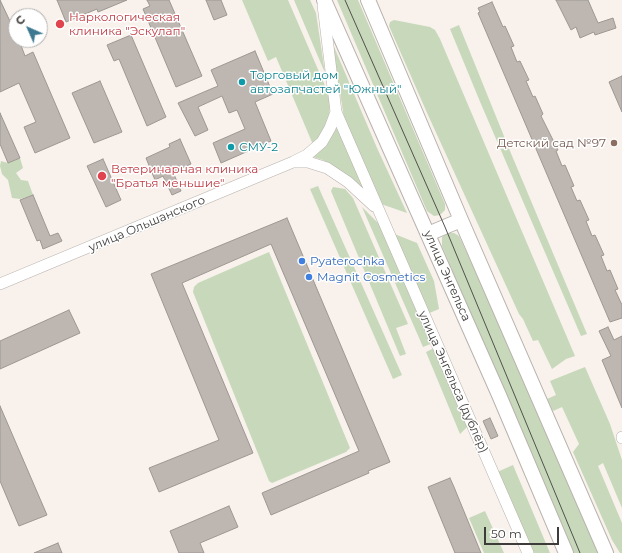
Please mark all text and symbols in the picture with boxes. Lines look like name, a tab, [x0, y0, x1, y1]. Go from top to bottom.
north arrow	[8, 8, 48, 48]
place label: Наркологическая клиника "Эскулап"	[69, 10, 185, 38]
text: С	[12, 12, 28, 28]
marker: Наркологическая клиника "Эскулап"	[54, 18, 66, 30]
place label: Торговый дом автозапчастей "Южный"	[250, 68, 401, 96]
marker: Торговый дом автозапчастей "Южный"	[237, 77, 247, 87]
place label: Детский сад №97	[497, 136, 606, 150]
marker: Детский сад №97	[609, 138, 619, 148]
place label: СМУ-2	[239, 140, 278, 154]
marker: СМУ-2	[226, 142, 236, 152]
place label: Ветеринарная клиника "Братья меньшие"	[111, 162, 258, 190]
marker: Ветеринарная клиника "Братья меньшие"	[96, 170, 108, 182]
street label: улица Ольшанского	[86, 193, 208, 255]
street label: улица Энгельса	[420, 228, 474, 324]
place label: Pyaterochka	[310, 254, 385, 268]
marker: Pyaterochka	[297, 256, 307, 266]
place label: Magnit Cosmetics	[317, 270, 425, 284]
marker: Magnit Cosmetics	[304, 272, 314, 282]
street label: улица Энгельса (дублёр)	[415, 309, 491, 455]
scale bar	[486, 519, 561, 545]
text: 50 m	[491, 526, 522, 541]

